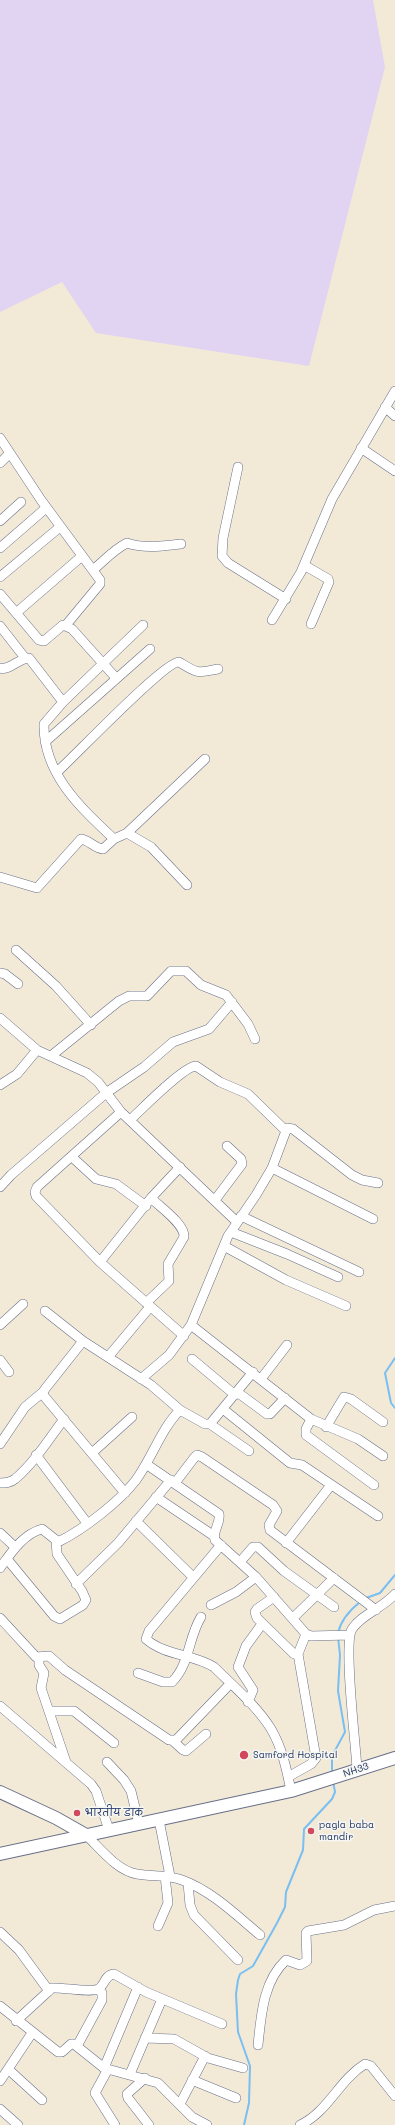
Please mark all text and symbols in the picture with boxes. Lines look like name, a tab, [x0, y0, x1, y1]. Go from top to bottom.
marker: Samford Hospital	[238, 1749, 250, 1761]
place label: Samford Hospital	[253, 1749, 337, 1761]
street label: NH33	[342, 1760, 370, 1780]
place label: भारतीय डाक	[85, 1807, 143, 1819]
marker: भारतीय डाक	[72, 1808, 82, 1818]
place label: pagla baba mandir	[319, 1819, 374, 1842]
marker: pagla baba mandir	[306, 1826, 316, 1836]

